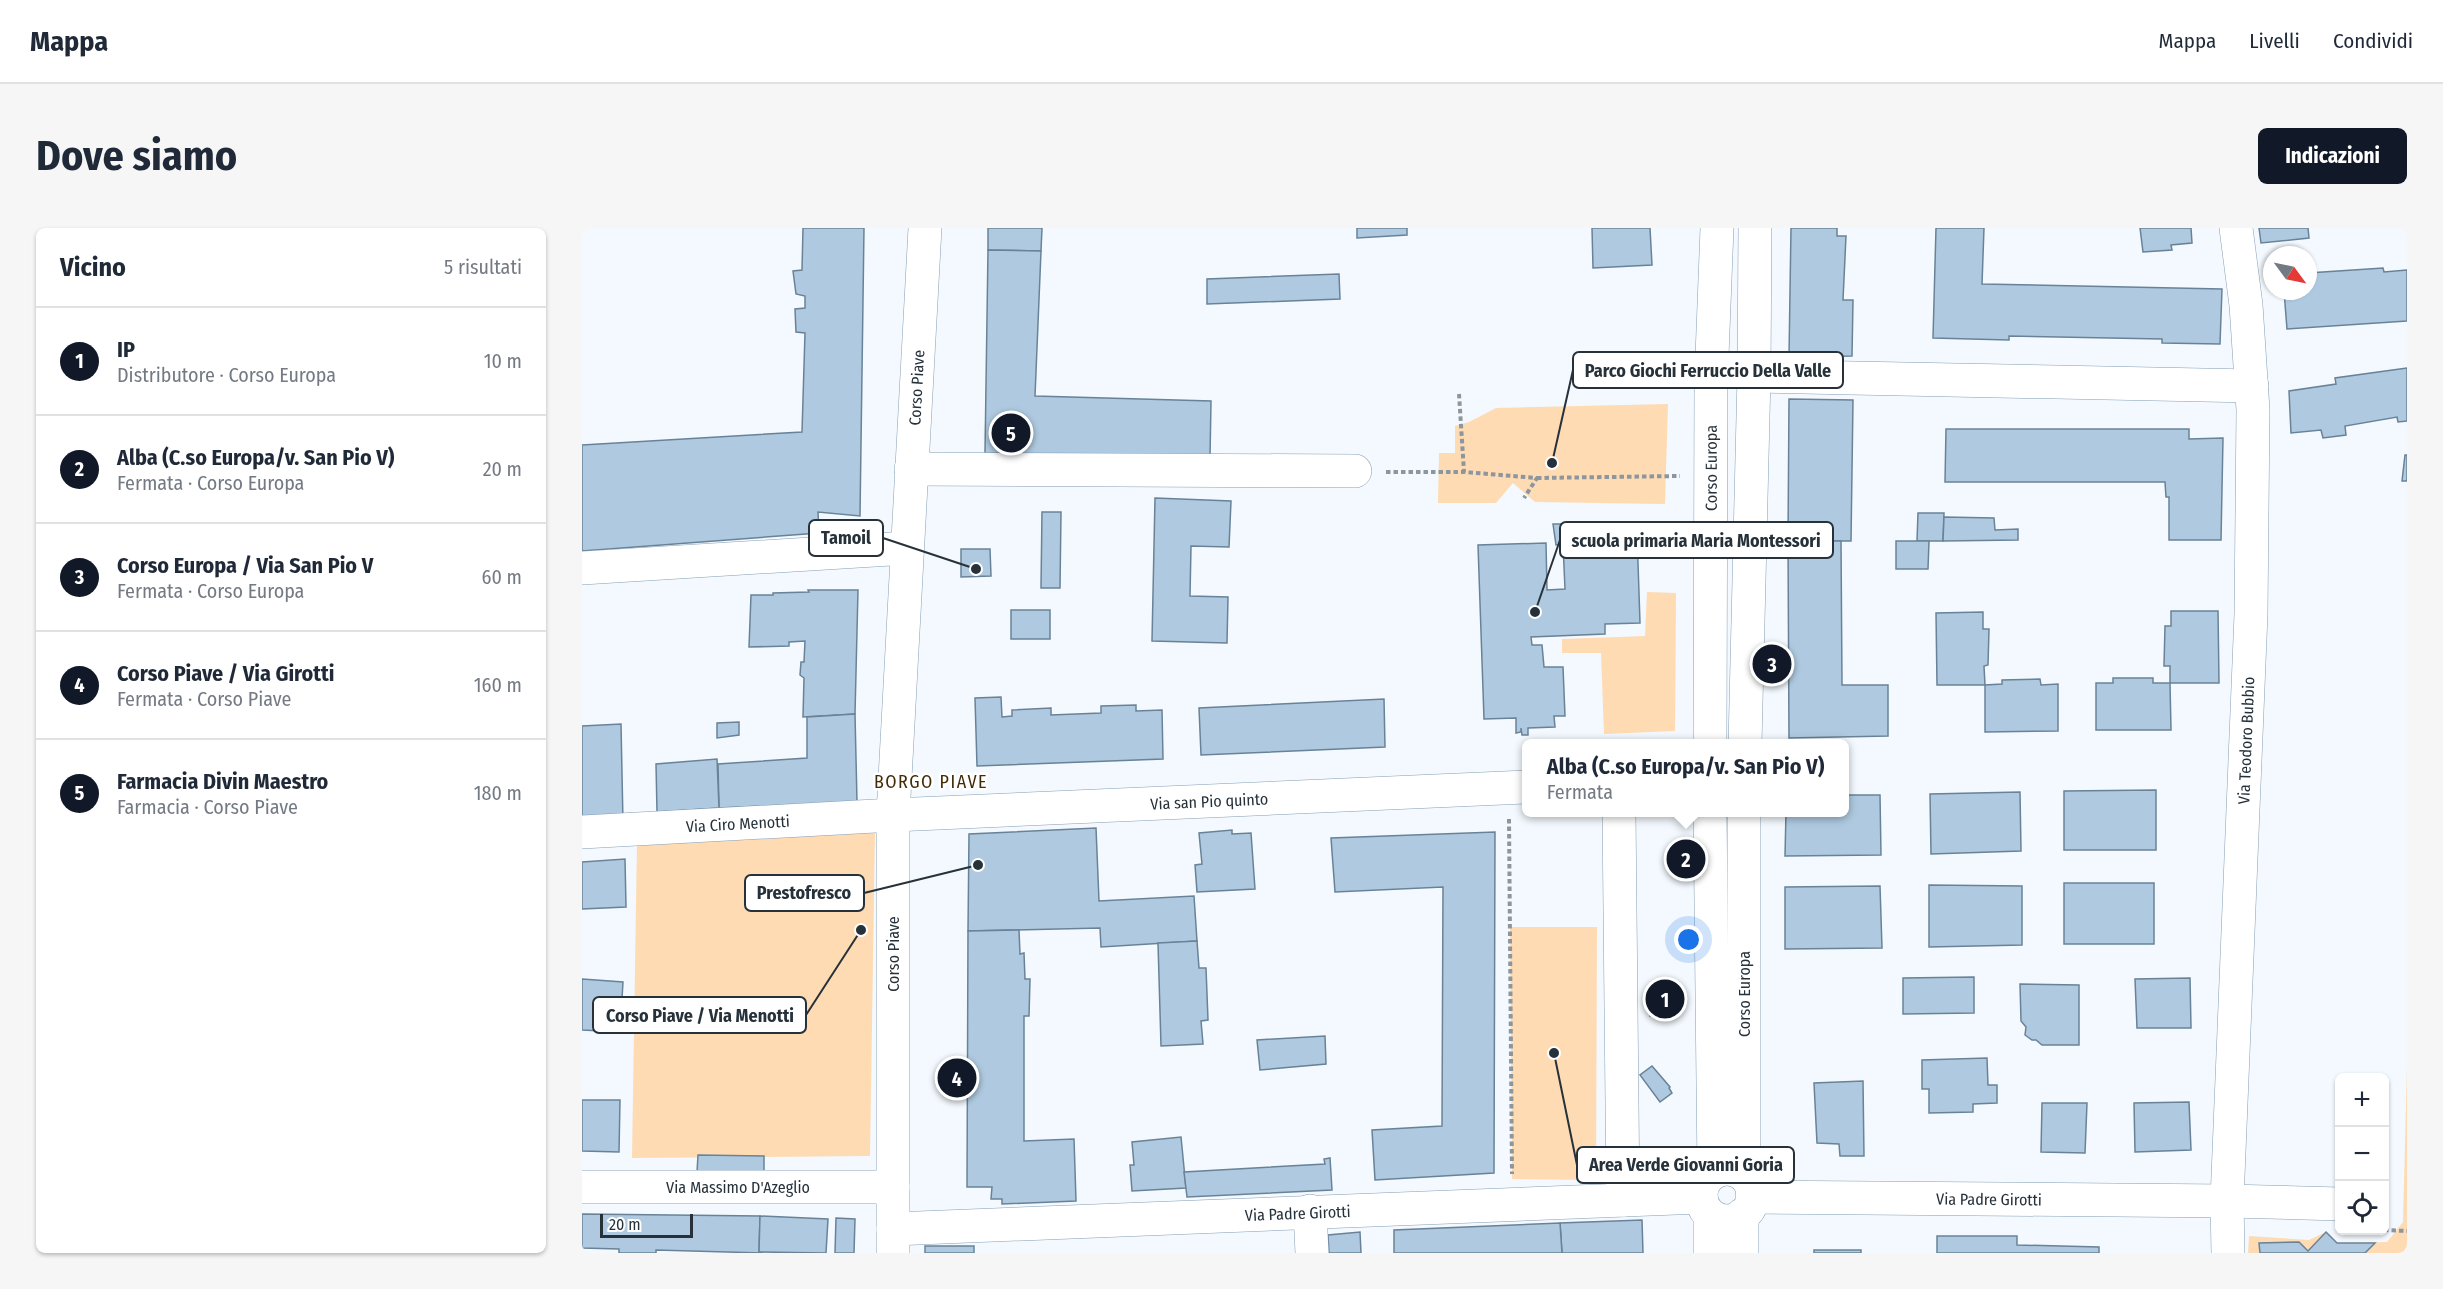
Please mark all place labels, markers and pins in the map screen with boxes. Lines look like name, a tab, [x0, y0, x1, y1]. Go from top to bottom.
callout: Parco Giochi Ferruccio Della Valle	[1573, 352, 1843, 388]
pin: 5	[992, 410, 1030, 456]
callout: Tamoil	[809, 520, 883, 556]
callout: scuola primaria Maria Montessori	[1560, 522, 1833, 558]
pin: 3	[1752, 642, 1792, 686]
pin: 2	[1666, 836, 1706, 882]
callout: Prestofresco	[745, 875, 864, 911]
pin: 1	[1646, 976, 1684, 1022]
callout: Corso Piave / Via Menotti	[593, 997, 806, 1033]
pin: 4	[938, 1056, 976, 1100]
callout: Area Verde Giovanni Goria	[1577, 1147, 1794, 1183]

